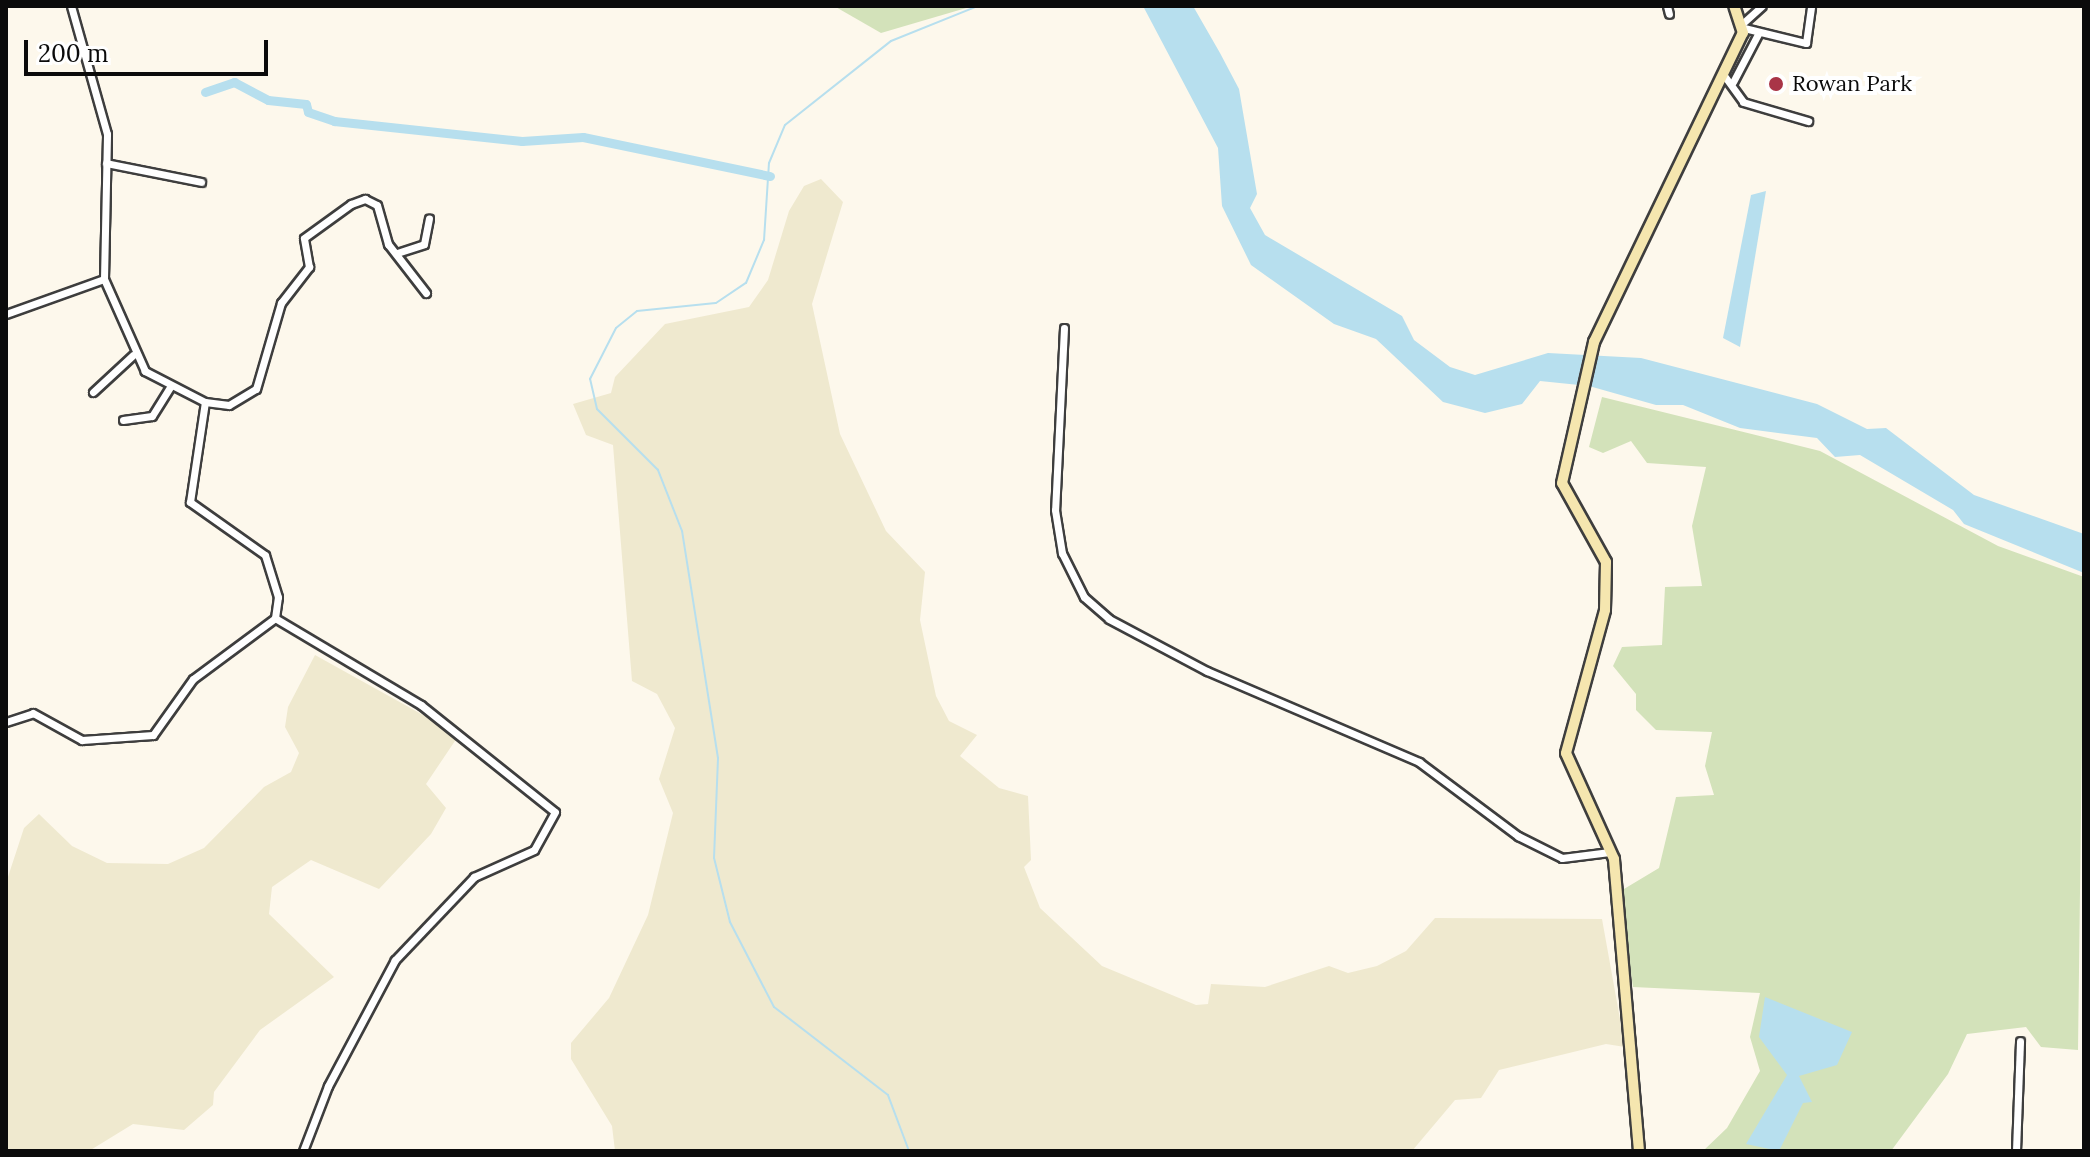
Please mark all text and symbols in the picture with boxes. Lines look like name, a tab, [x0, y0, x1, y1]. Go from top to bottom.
scale bar	[28, 24, 272, 74]
text: 200 m	[38, 38, 108, 69]
place label: Rowan Park	[1792, 71, 1912, 97]
marker: Rowan Park	[1767, 75, 1785, 93]

